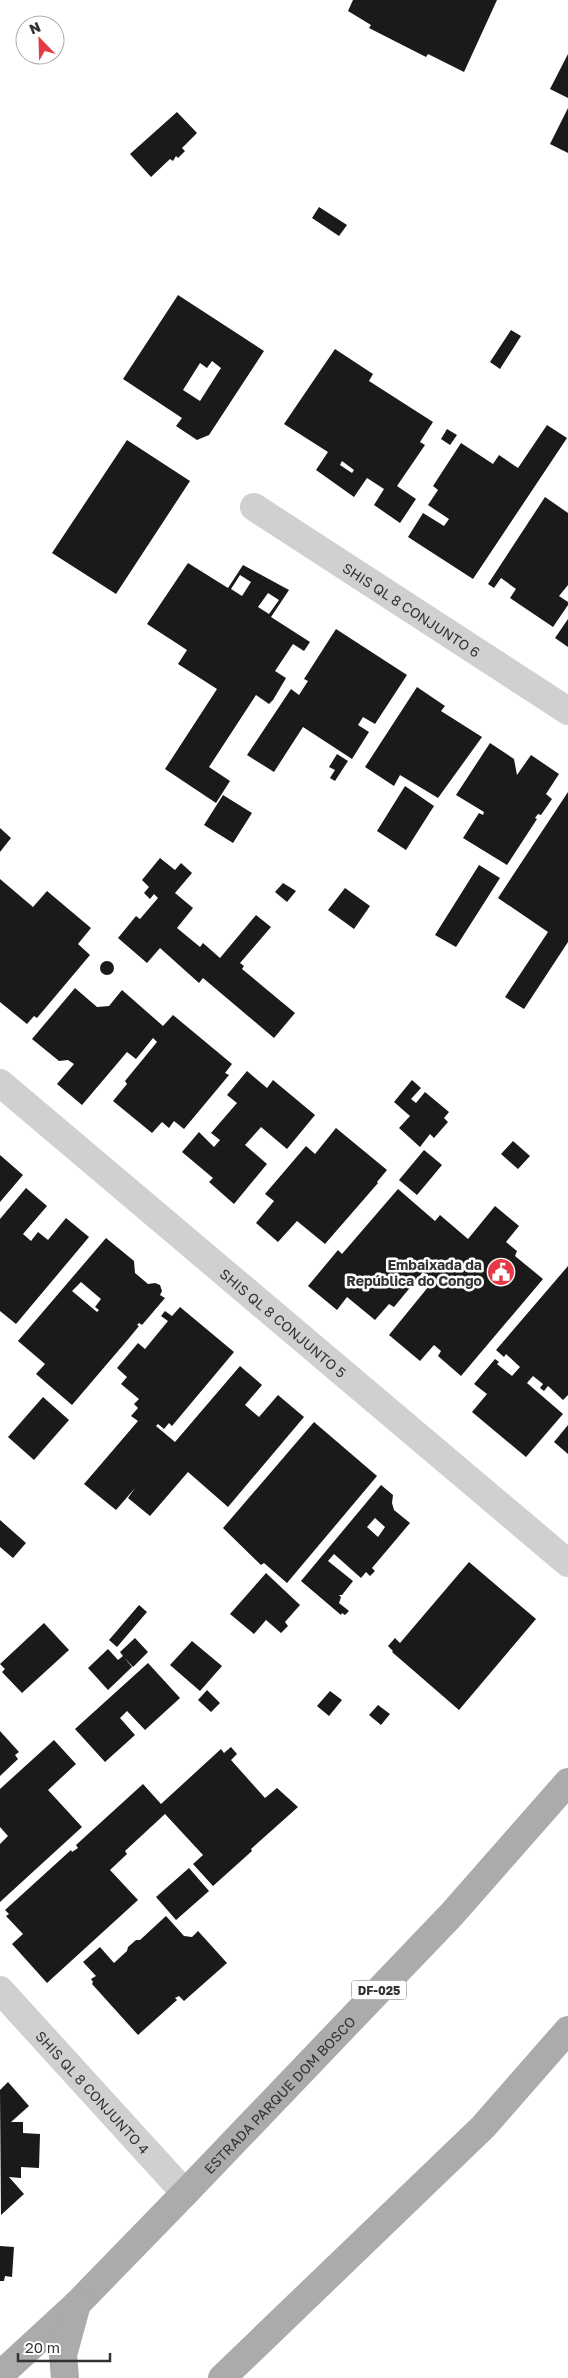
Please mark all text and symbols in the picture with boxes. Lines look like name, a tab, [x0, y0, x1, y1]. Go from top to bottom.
north arrow	[15, 15, 65, 65]
text: N	[27, 18, 43, 37]
street label: SHIS QL 8 CONJUNTO 6	[340, 559, 484, 660]
place label: Embaixada da República do Congo	[346, 1256, 482, 1289]
public building icon: Embaixada da República do Congo	[486, 1257, 516, 1287]
street label: SHIS QL 8 CONJUNTO 5	[217, 1264, 350, 1381]
road number: DF-025	[352, 1980, 406, 2000]
street label: ESTRADA PARQUE DOM BOSCO	[200, 2012, 359, 2177]
street label: SHIS QL 8 CONJUNTO 4	[33, 2027, 153, 2157]
scale bar	[18, 2330, 110, 2362]
text: 20 m	[25, 2338, 60, 2356]

